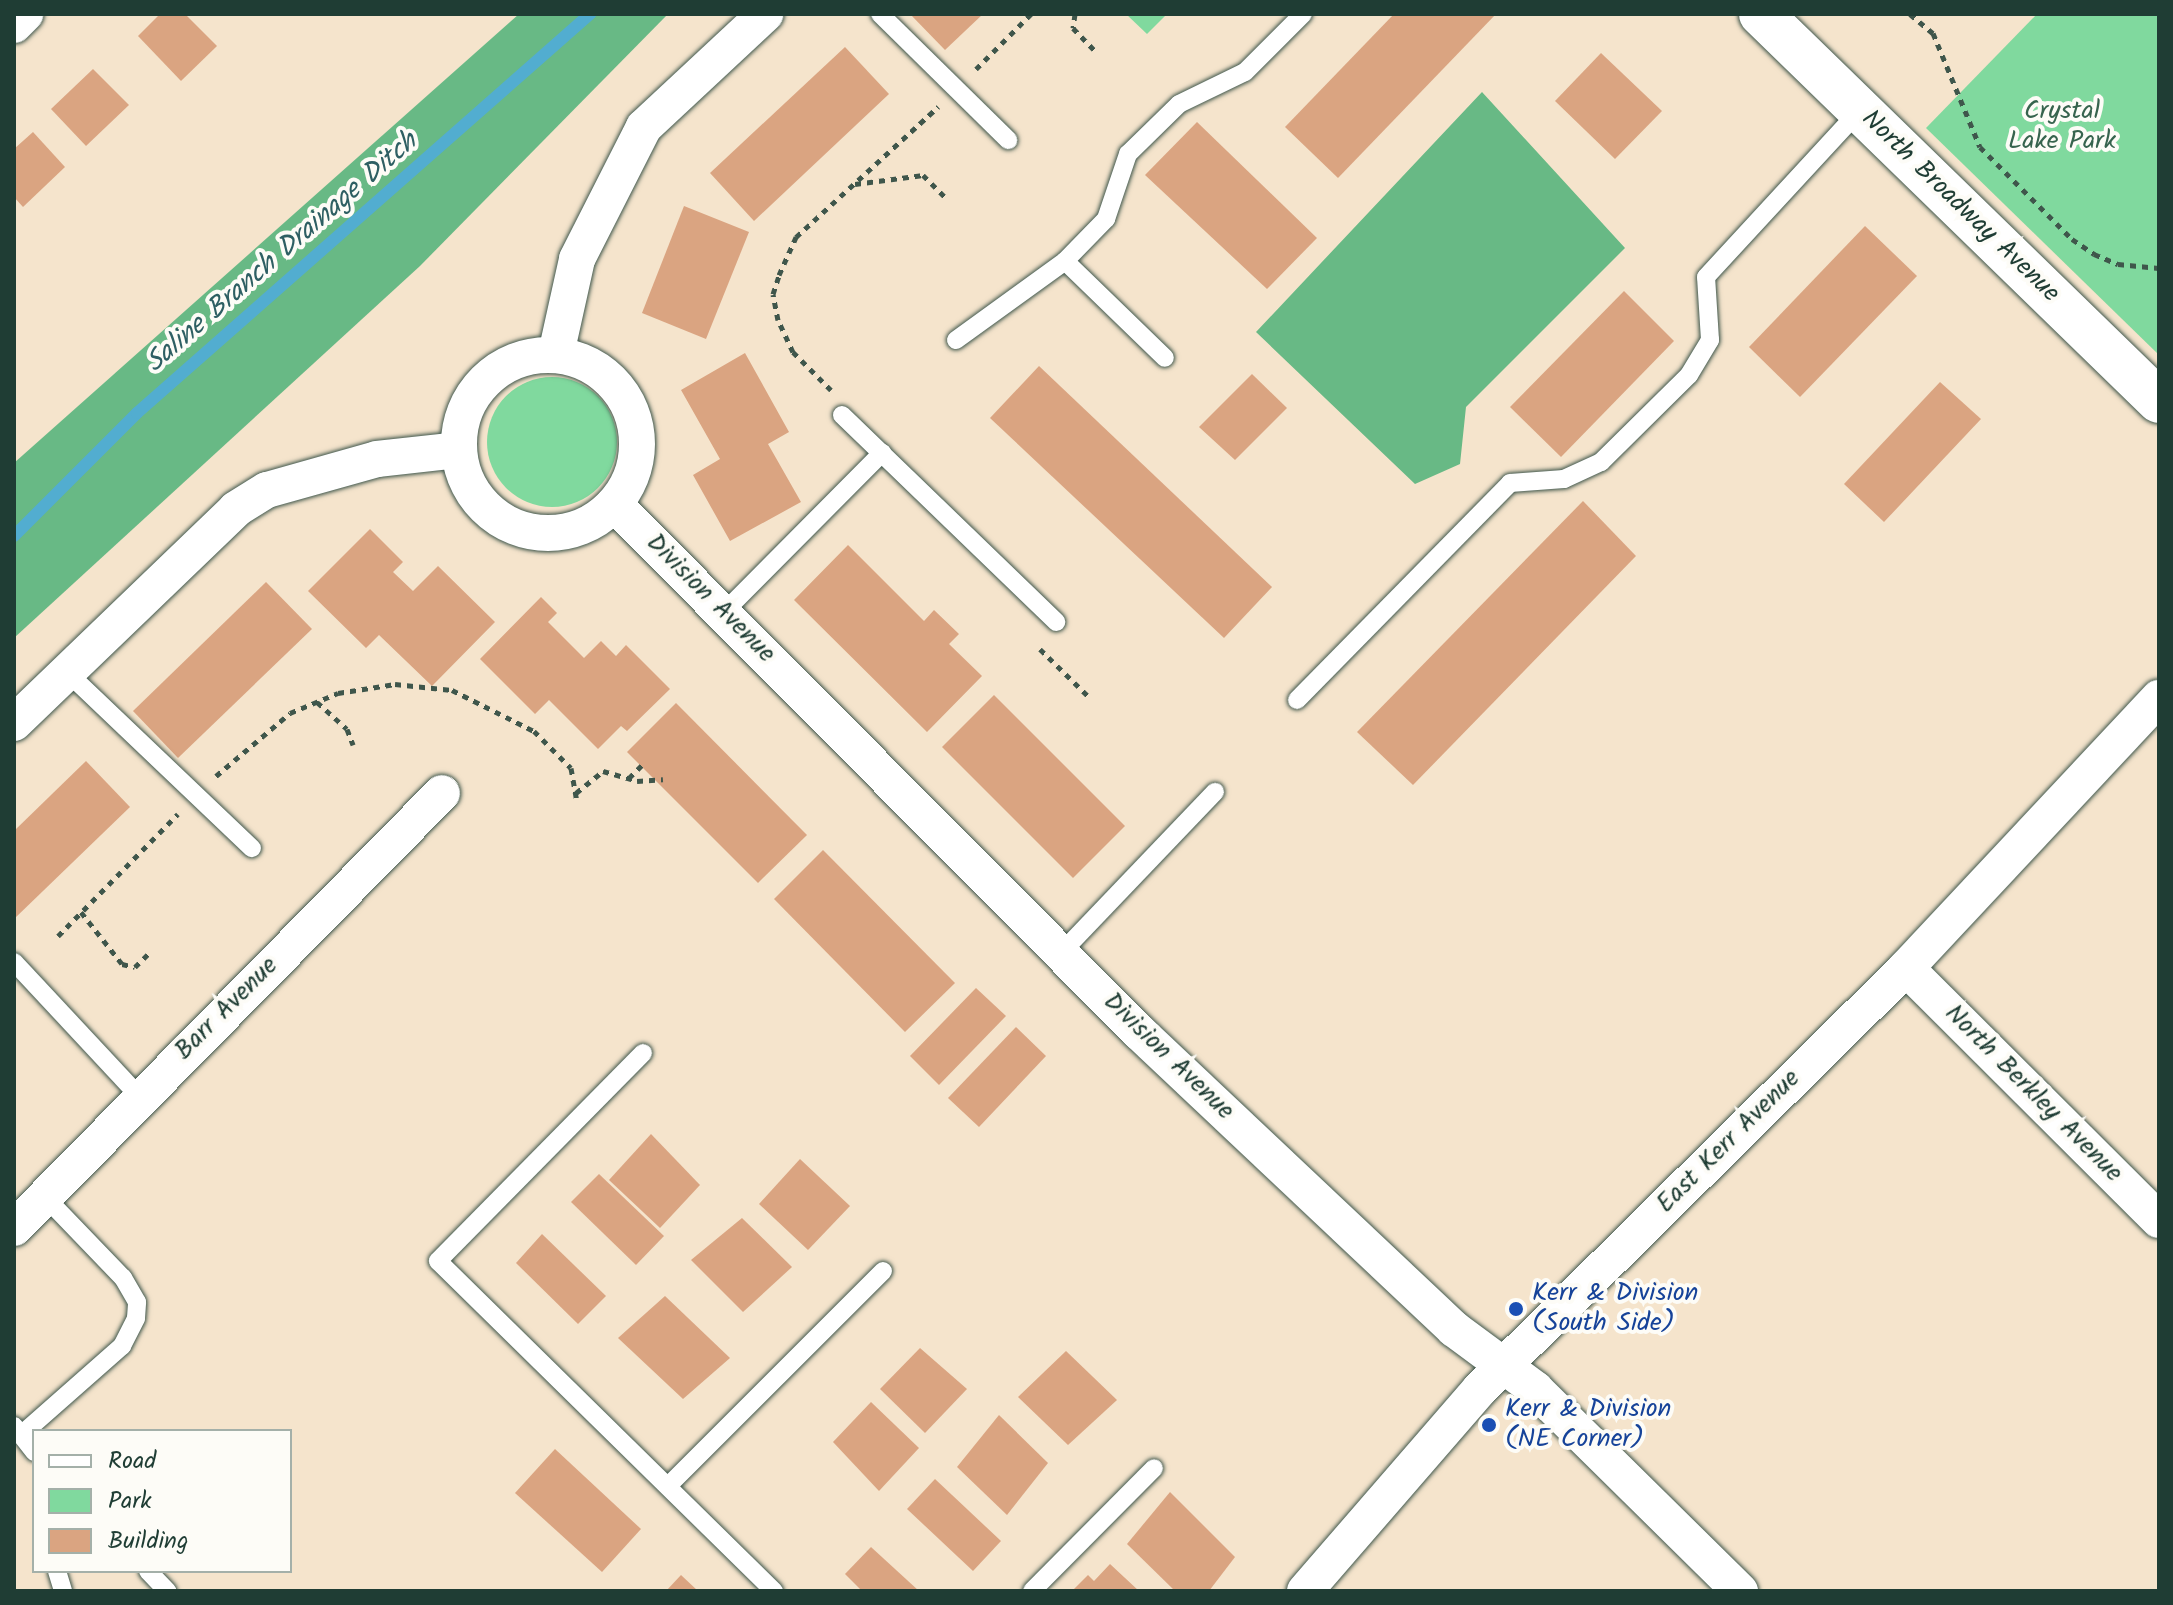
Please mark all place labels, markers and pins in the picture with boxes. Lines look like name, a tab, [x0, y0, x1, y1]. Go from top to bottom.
place label: Kerr & Division (South Side)	[1532, 1278, 1698, 1340]
marker: Kerr & Division (South Side)	[1507, 1300, 1525, 1318]
place label: Kerr & Division (NE Corner)	[1505, 1394, 1671, 1456]
marker: Kerr & Division (NE Corner)	[1480, 1416, 1498, 1434]

